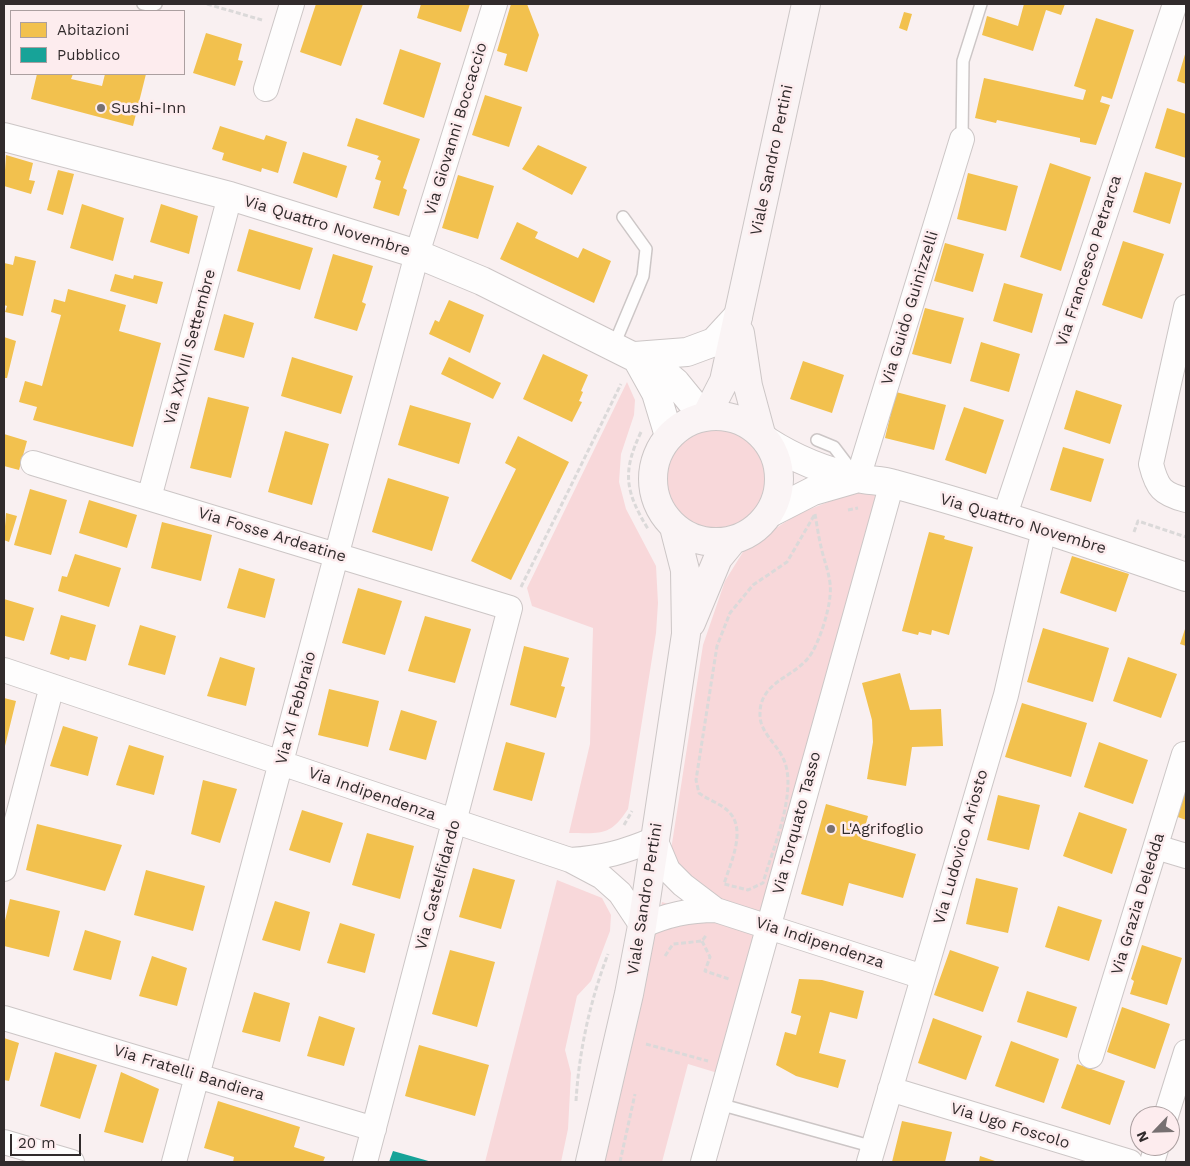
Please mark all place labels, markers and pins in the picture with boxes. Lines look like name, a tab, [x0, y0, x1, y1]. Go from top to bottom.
place label: Sushi-Inn	[111, 98, 186, 118]
marker: Sushi-Inn	[95, 102, 107, 114]
place label: L'Agrifoglio	[841, 819, 924, 839]
marker: L'Agrifoglio	[825, 823, 837, 835]

